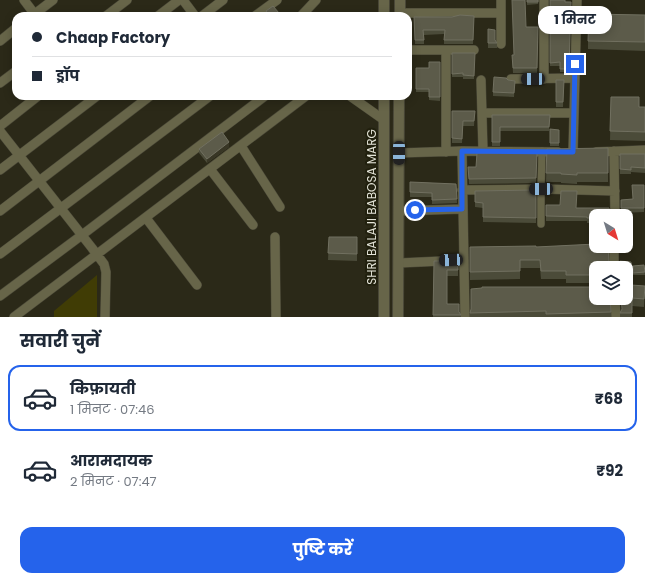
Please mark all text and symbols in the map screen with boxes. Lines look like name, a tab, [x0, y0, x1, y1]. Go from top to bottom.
callout: 1 मिनट	[538, 6, 612, 34]
text: 1 मिनट	[554, 10, 596, 29]
text: Chaap Factory	[56, 27, 170, 48]
route end	[566, 55, 584, 73]
text: ड्रॉप	[56, 65, 79, 86]
car	[521, 73, 545, 85]
street label: SHRI BALAJI BABOSA MARG	[363, 129, 380, 285]
car	[393, 141, 405, 165]
car	[529, 183, 553, 195]
route start	[406, 201, 424, 219]
north arrow	[589, 209, 633, 253]
map controls	[589, 209, 633, 305]
car	[439, 253, 463, 267]
button: layers	[589, 261, 633, 305]
text: सवारी चुनें	[20, 328, 100, 353]
text: किफ़ायती	[70, 378, 136, 399]
icon: car	[22, 380, 58, 416]
text: ₹68	[595, 388, 623, 409]
text: 1 मिनट · 07:46	[70, 400, 155, 419]
text: आरामदायक	[70, 450, 153, 471]
icon: car	[22, 452, 58, 488]
text: ₹92	[596, 460, 623, 481]
text: 2 मिनट · 07:47	[70, 472, 157, 491]
button: पुष्टि करें	[20, 527, 625, 573]

